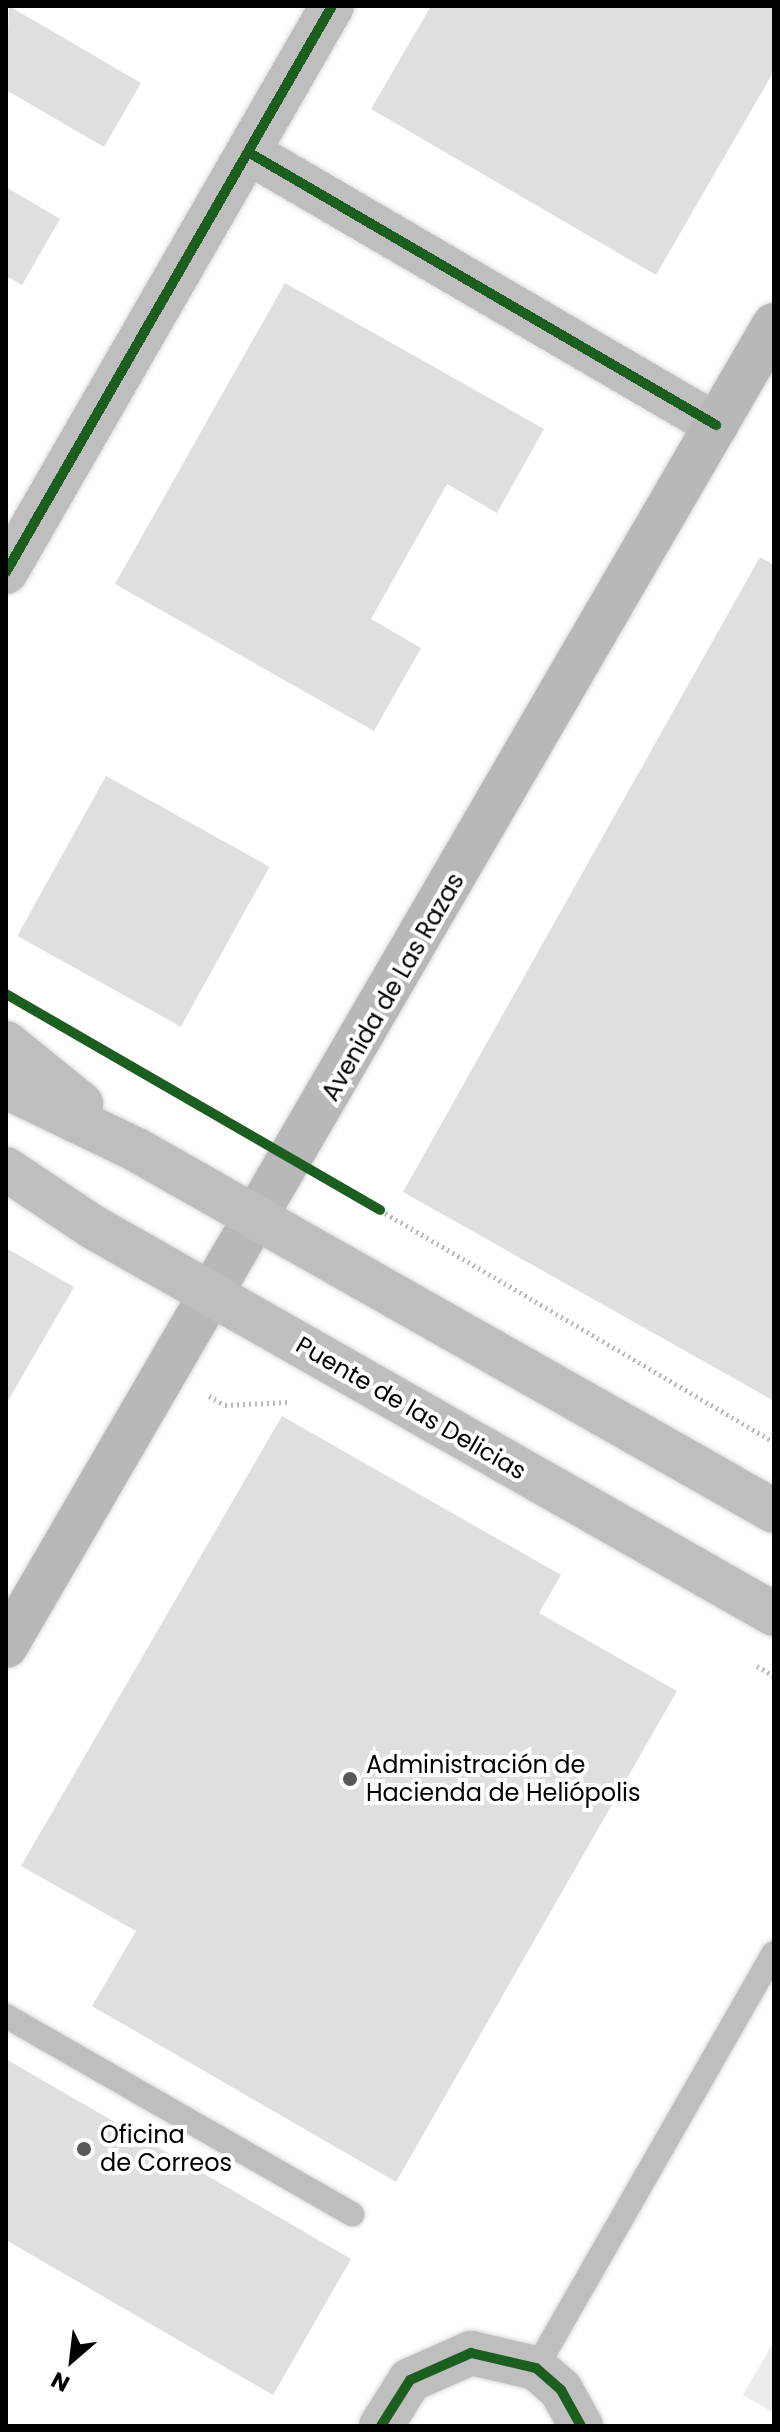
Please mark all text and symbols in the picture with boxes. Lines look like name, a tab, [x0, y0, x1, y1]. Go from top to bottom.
street label: Avenida de Las Razas	[316, 868, 470, 1106]
street label: Puente de las Delicias	[291, 1330, 531, 1486]
place label: Administración de Hacienda de Heliópolis	[366, 1751, 640, 1807]
marker: Administración de Hacienda de Heliópolis	[341, 1770, 359, 1788]
place label: Oficina de Correos	[100, 2121, 232, 2177]
marker: Oficina de Correos	[75, 2140, 93, 2158]
north arrow	[32, 2320, 112, 2400]
text: N	[46, 2364, 75, 2399]

